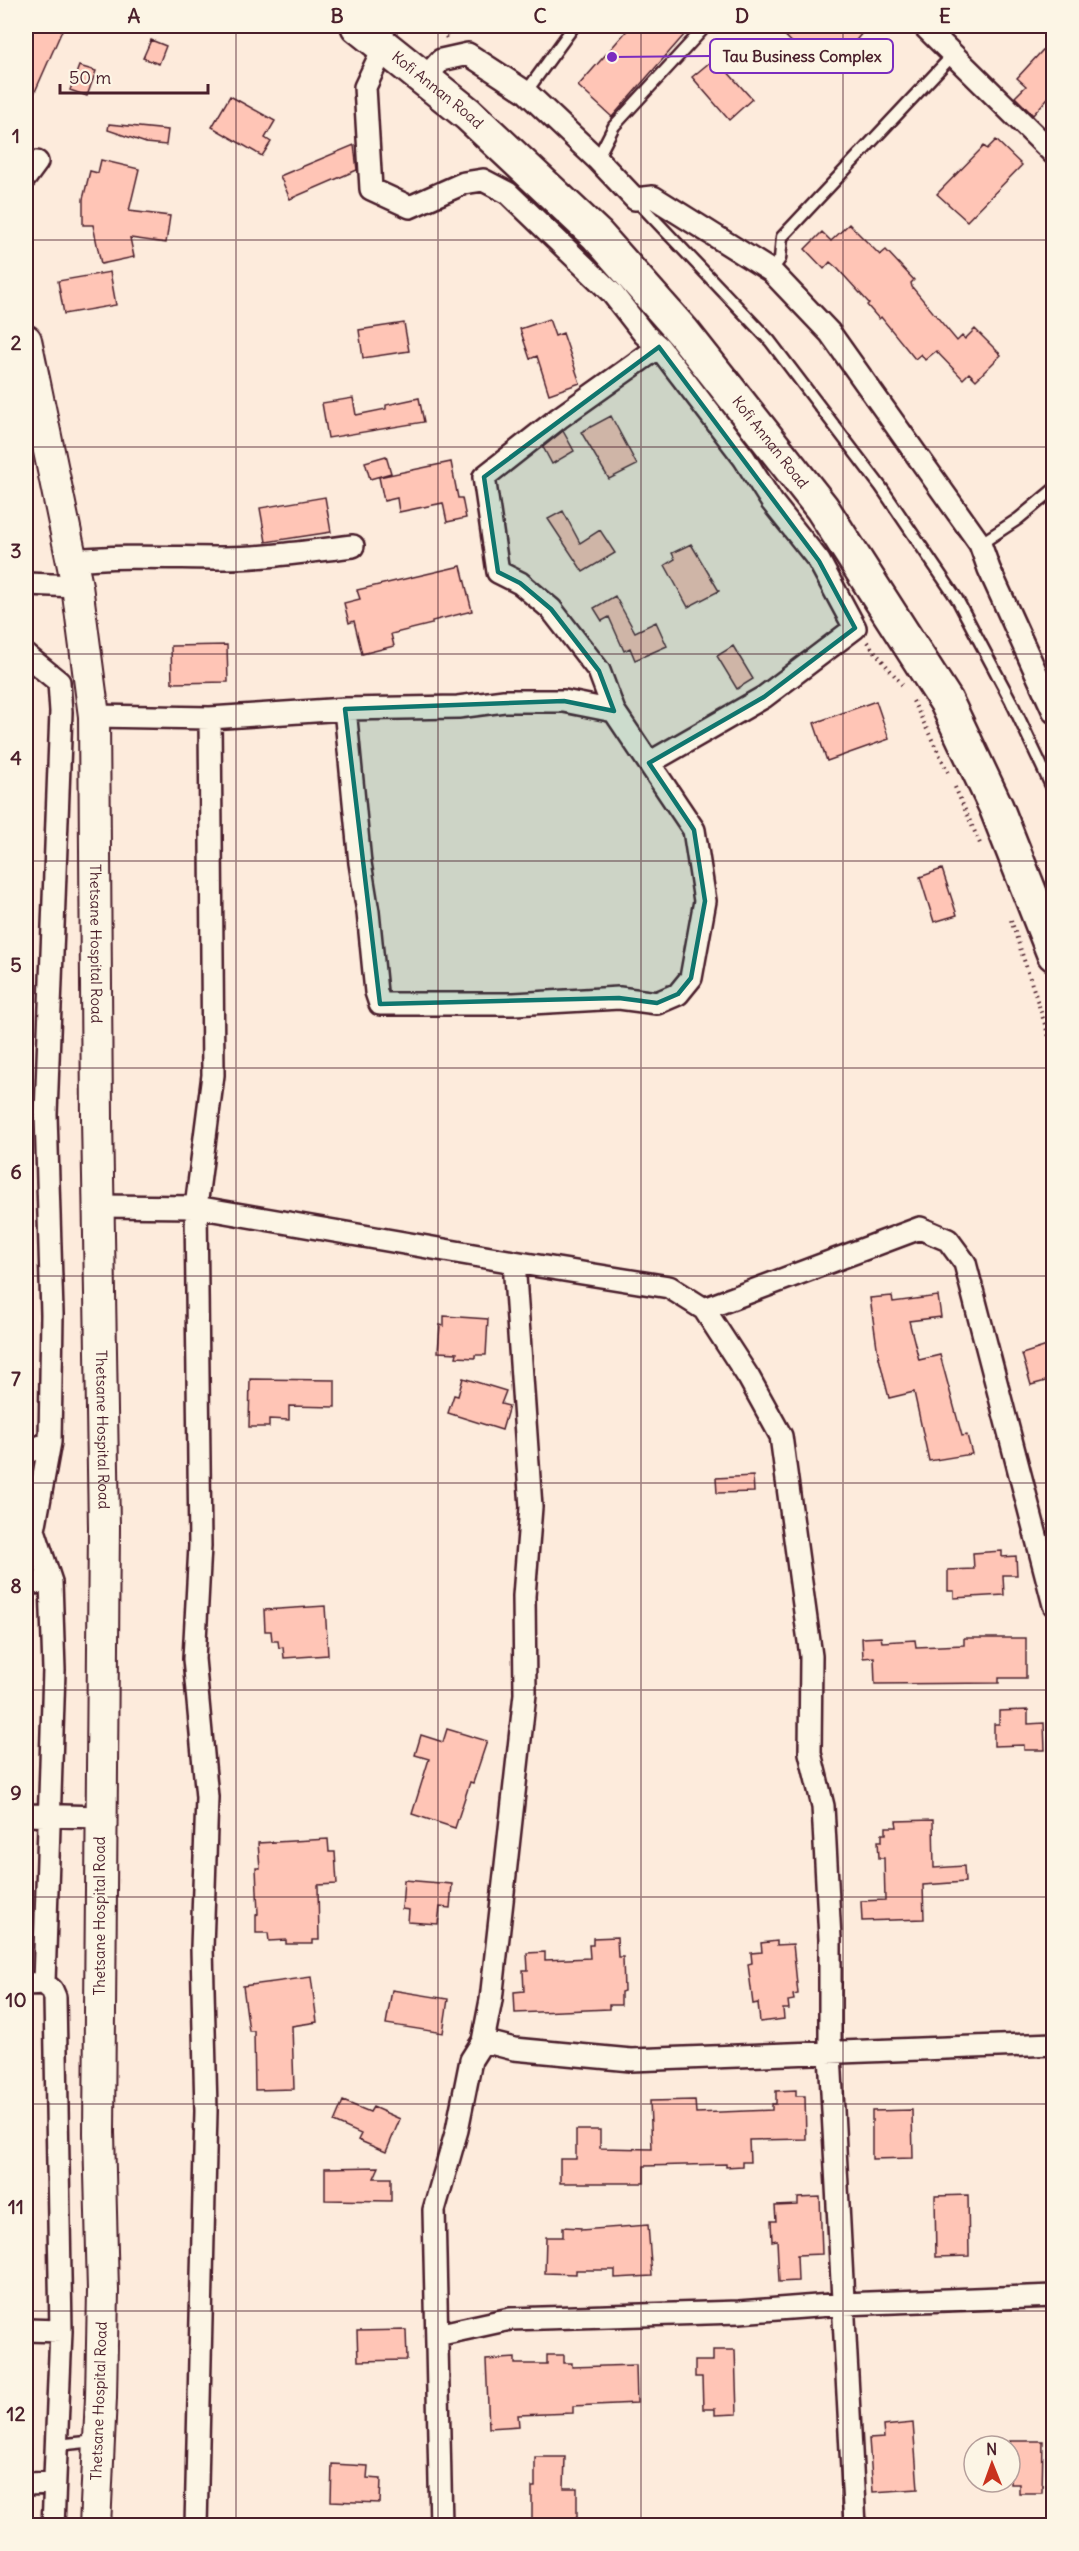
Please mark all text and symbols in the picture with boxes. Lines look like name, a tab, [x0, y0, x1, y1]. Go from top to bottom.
text: A	[128, 3, 141, 28]
text: B	[330, 3, 344, 28]
text: C	[533, 3, 547, 28]
text: D	[735, 3, 749, 28]
text: E	[939, 3, 951, 28]
callout: Tau Business Complex	[710, 39, 893, 73]
text: Tau Business Complex	[722, 46, 882, 67]
street label: Kofi Annan Road	[388, 47, 488, 133]
scale bar	[60, 57, 208, 95]
text: 50 m	[69, 66, 111, 89]
text: 1	[12, 123, 20, 148]
text: 2	[11, 330, 22, 355]
street label: Kofi Annan Road	[728, 392, 813, 492]
text: 3	[10, 538, 22, 563]
text: 4	[10, 745, 22, 770]
street label: Thetsane Hospital Road	[86, 864, 106, 1024]
text: 5	[10, 952, 22, 977]
text: 6	[10, 1159, 22, 1184]
street label: Thetsane Hospital Road	[92, 1350, 114, 1510]
text: 7	[11, 1366, 21, 1391]
text: 8	[10, 1573, 22, 1598]
text: 9	[10, 1780, 22, 1805]
street label: Thetsane Hospital Road	[90, 1836, 109, 1996]
text: 10	[5, 1987, 27, 2012]
text: 11	[8, 2194, 24, 2219]
street label: Thetsane Hospital Road	[86, 2321, 111, 2481]
text: 12	[7, 2401, 25, 2426]
north arrow	[962, 2434, 1022, 2494]
text: N	[986, 2439, 997, 2459]

